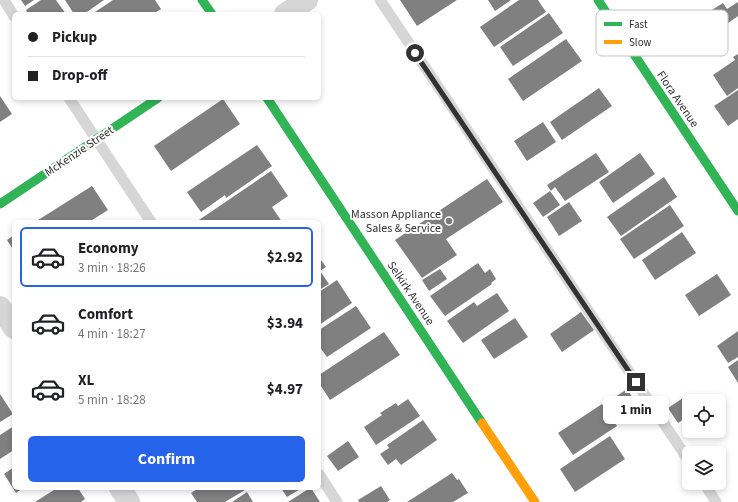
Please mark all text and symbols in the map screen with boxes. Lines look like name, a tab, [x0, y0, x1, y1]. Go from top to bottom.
legend	[596, 10, 728, 56]
text: Fast	[629, 17, 648, 32]
text: Pickup	[52, 27, 97, 48]
text: Slow	[629, 35, 652, 50]
route start	[406, 44, 424, 62]
text: Drop-off	[52, 65, 107, 86]
street label: Flora Avenue	[652, 68, 703, 131]
street label: McKenzie Street	[41, 122, 117, 181]
place label: Masson Appliance Sales & Service	[351, 206, 441, 237]
marker: Masson Appliance Sales & Service	[444, 216, 454, 226]
text: Economy	[78, 238, 139, 259]
icon: car	[30, 239, 66, 275]
text: $2.92	[267, 247, 303, 268]
street label: Selkirk Avenue	[383, 258, 438, 329]
text: 3 min · 18:26	[78, 259, 146, 277]
text: Comfort	[78, 304, 133, 325]
icon: car	[30, 305, 66, 341]
text: $3.94	[267, 313, 303, 334]
text: 4 min · 18:27	[78, 325, 146, 343]
text: XL	[78, 370, 94, 391]
icon: car	[30, 371, 66, 407]
route end	[627, 373, 645, 391]
text: $4.97	[267, 379, 303, 400]
text: 5 min · 18:28	[78, 391, 146, 409]
map controls	[682, 394, 726, 490]
button: locate	[682, 394, 726, 438]
callout: 1 min	[603, 396, 669, 424]
text: 1 min	[620, 401, 652, 419]
button: Confirm	[28, 436, 305, 482]
button: layers	[682, 446, 726, 490]

